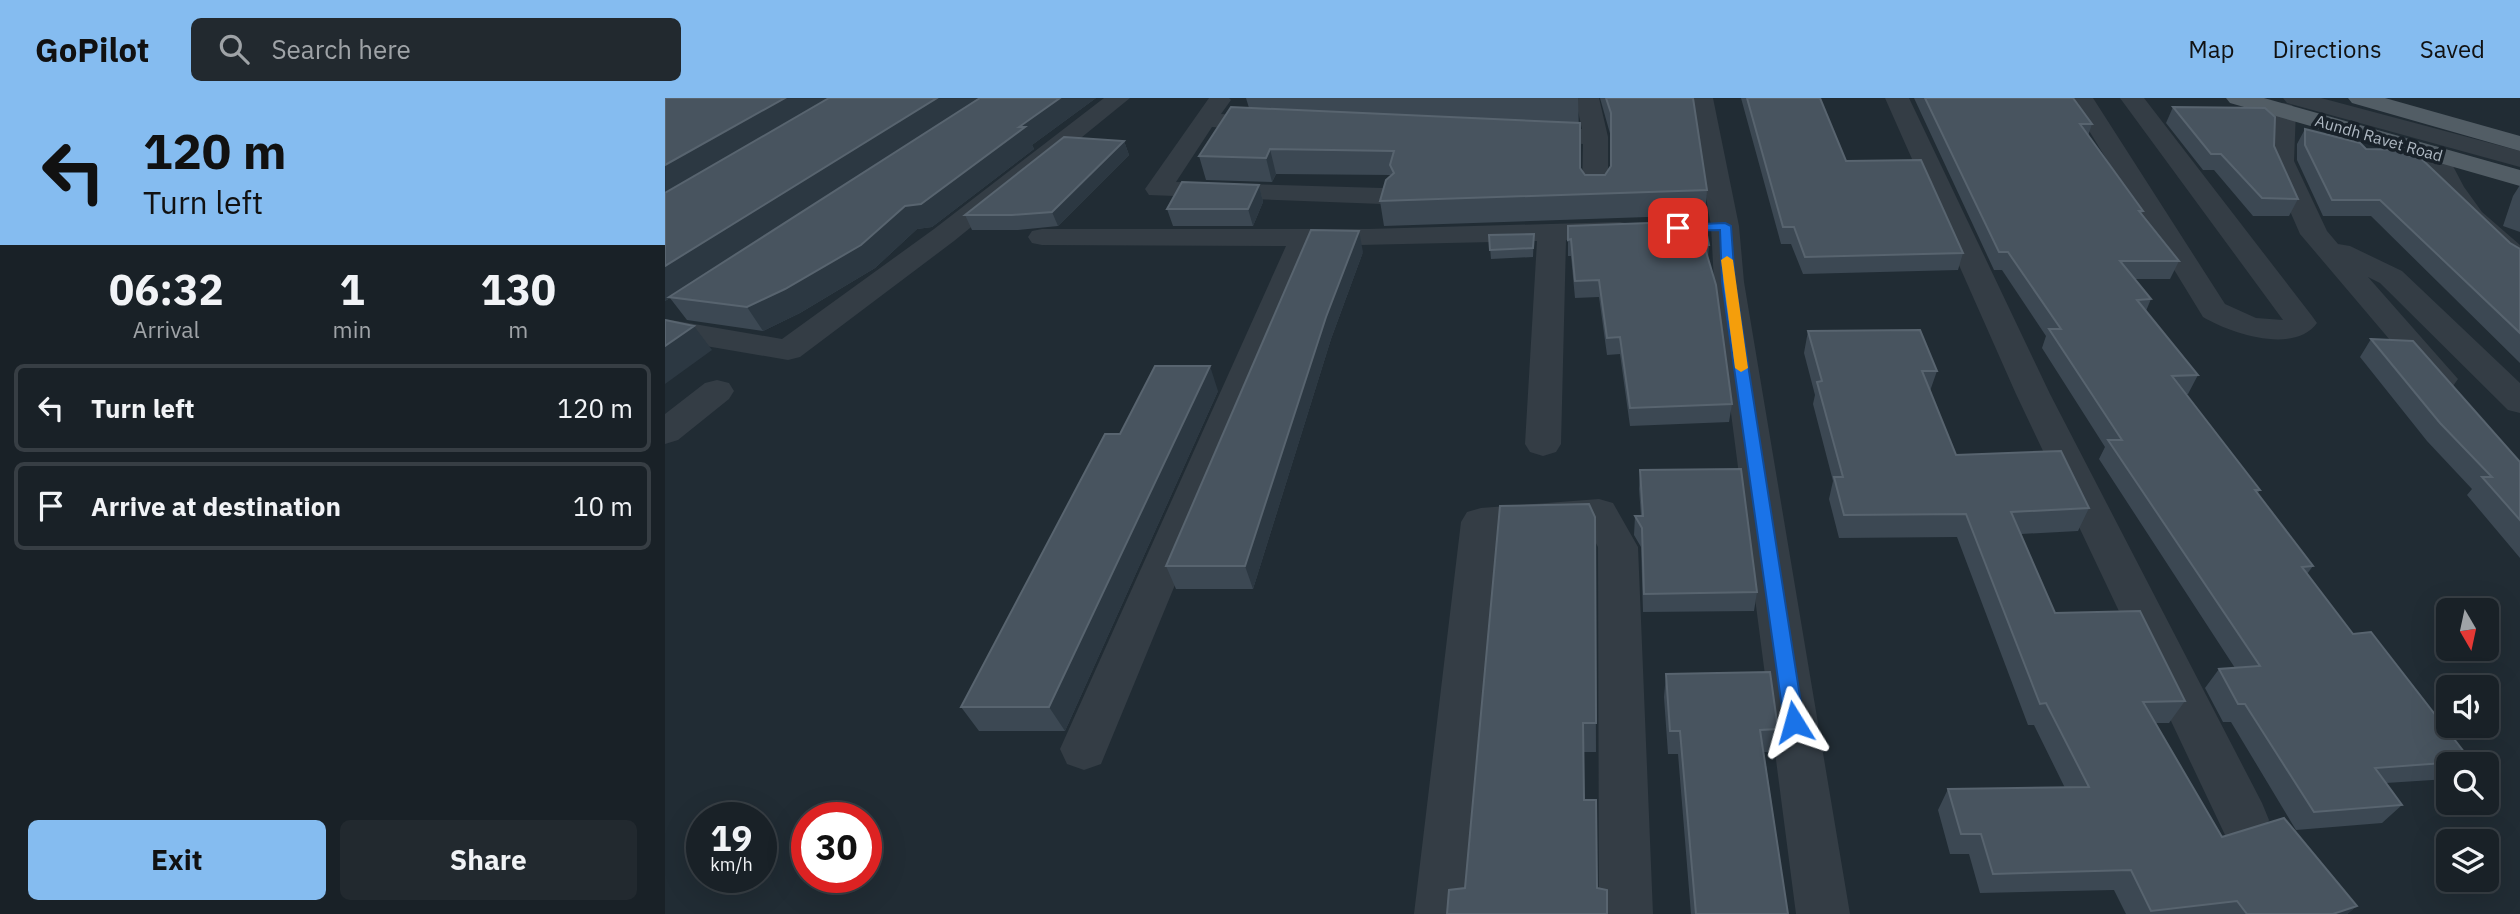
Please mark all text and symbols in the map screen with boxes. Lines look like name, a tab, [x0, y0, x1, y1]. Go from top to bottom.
search box	[191, 18, 681, 81]
text: GoPilot	[35, 28, 149, 71]
icon: search	[215, 30, 253, 68]
text: Search here	[271, 32, 411, 66]
text: Map	[2188, 33, 2234, 65]
text: Directions	[2272, 33, 2382, 65]
text: Saved	[2420, 33, 2485, 65]
street label: Aundh Ravet Road	[2313, 110, 2445, 166]
text: 120 m	[143, 119, 287, 182]
icon: left	[28, 126, 119, 217]
text: Turn left	[143, 181, 263, 223]
pin	[1648, 198, 1708, 258]
icon: arrive	[1659, 209, 1697, 247]
text: 06:32	[109, 262, 224, 317]
text: 1	[339, 262, 365, 317]
text: 130	[480, 262, 556, 317]
text: Arrival	[133, 314, 200, 344]
text: min	[333, 314, 371, 344]
text: m	[508, 314, 528, 344]
icon: left	[32, 389, 70, 427]
text: Turn left	[91, 391, 194, 425]
text: 120 m	[557, 391, 633, 425]
icon: arrive	[32, 487, 70, 525]
text: Arrive at destination	[91, 489, 341, 523]
text: 10 m	[573, 489, 633, 523]
north arrow	[2436, 598, 2499, 662]
map controls	[2436, 598, 2499, 892]
button: sound	[2436, 675, 2499, 738]
position arrow	[1757, 685, 1831, 759]
button: search	[2436, 752, 2499, 815]
speed limit sign: 30	[791, 802, 882, 893]
text: 19	[710, 815, 753, 861]
button: Exit	[28, 820, 326, 900]
button: Share	[340, 820, 637, 900]
button: layers	[2436, 829, 2499, 892]
text: km/h	[710, 853, 753, 876]

